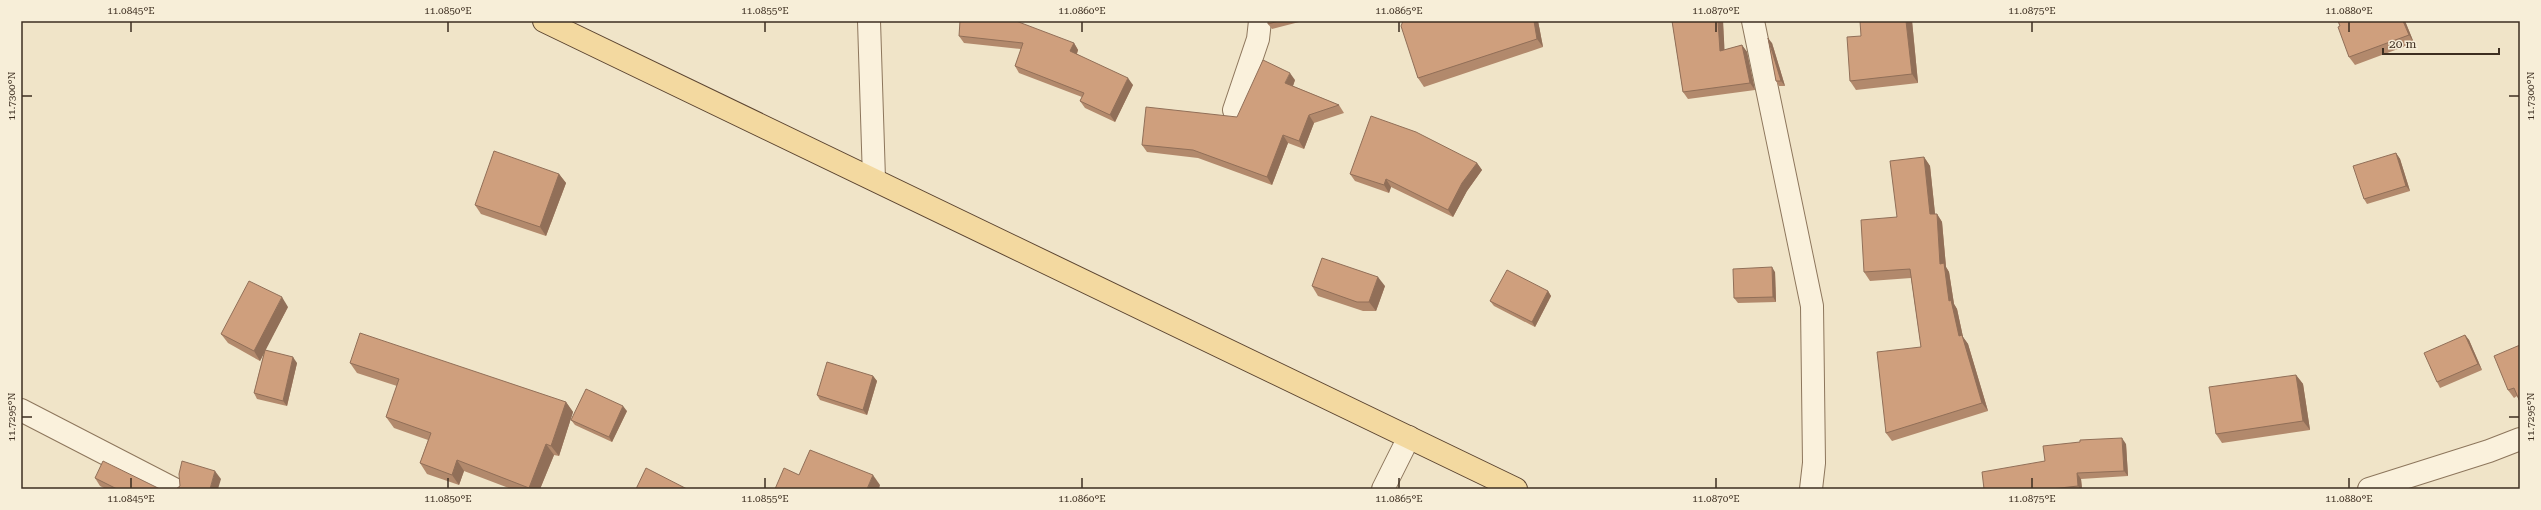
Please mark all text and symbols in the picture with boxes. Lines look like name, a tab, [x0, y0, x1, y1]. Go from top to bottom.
text: 11.0845°E	[107, 5, 155, 16]
text: 11.0850°E	[424, 5, 472, 16]
text: 11.0855°E	[741, 5, 789, 16]
text: 11.0860°E	[1058, 5, 1106, 16]
text: 11.0865°E	[1375, 5, 1423, 16]
text: 11.0870°E	[1692, 5, 1740, 16]
text: 11.0875°E	[2008, 5, 2056, 16]
text: 11.0880°E	[2325, 5, 2373, 16]
scale bar	[2383, 30, 2499, 56]
text: 20 m	[2389, 37, 2416, 51]
text: 11.7300°N	[6, 71, 17, 121]
text: 11.7300°N	[2525, 71, 2536, 121]
text: 11.7295°N	[6, 392, 17, 442]
text: 11.7295°N	[2525, 392, 2536, 442]
text: 11.0845°E	[107, 493, 155, 504]
text: 11.0850°E	[424, 493, 472, 504]
text: 11.0855°E	[741, 493, 789, 504]
text: 11.0860°E	[1058, 493, 1106, 504]
text: 11.0865°E	[1375, 493, 1423, 504]
text: 11.0870°E	[1692, 493, 1740, 504]
text: 11.0875°E	[2008, 493, 2056, 504]
text: 11.0880°E	[2325, 493, 2373, 504]

